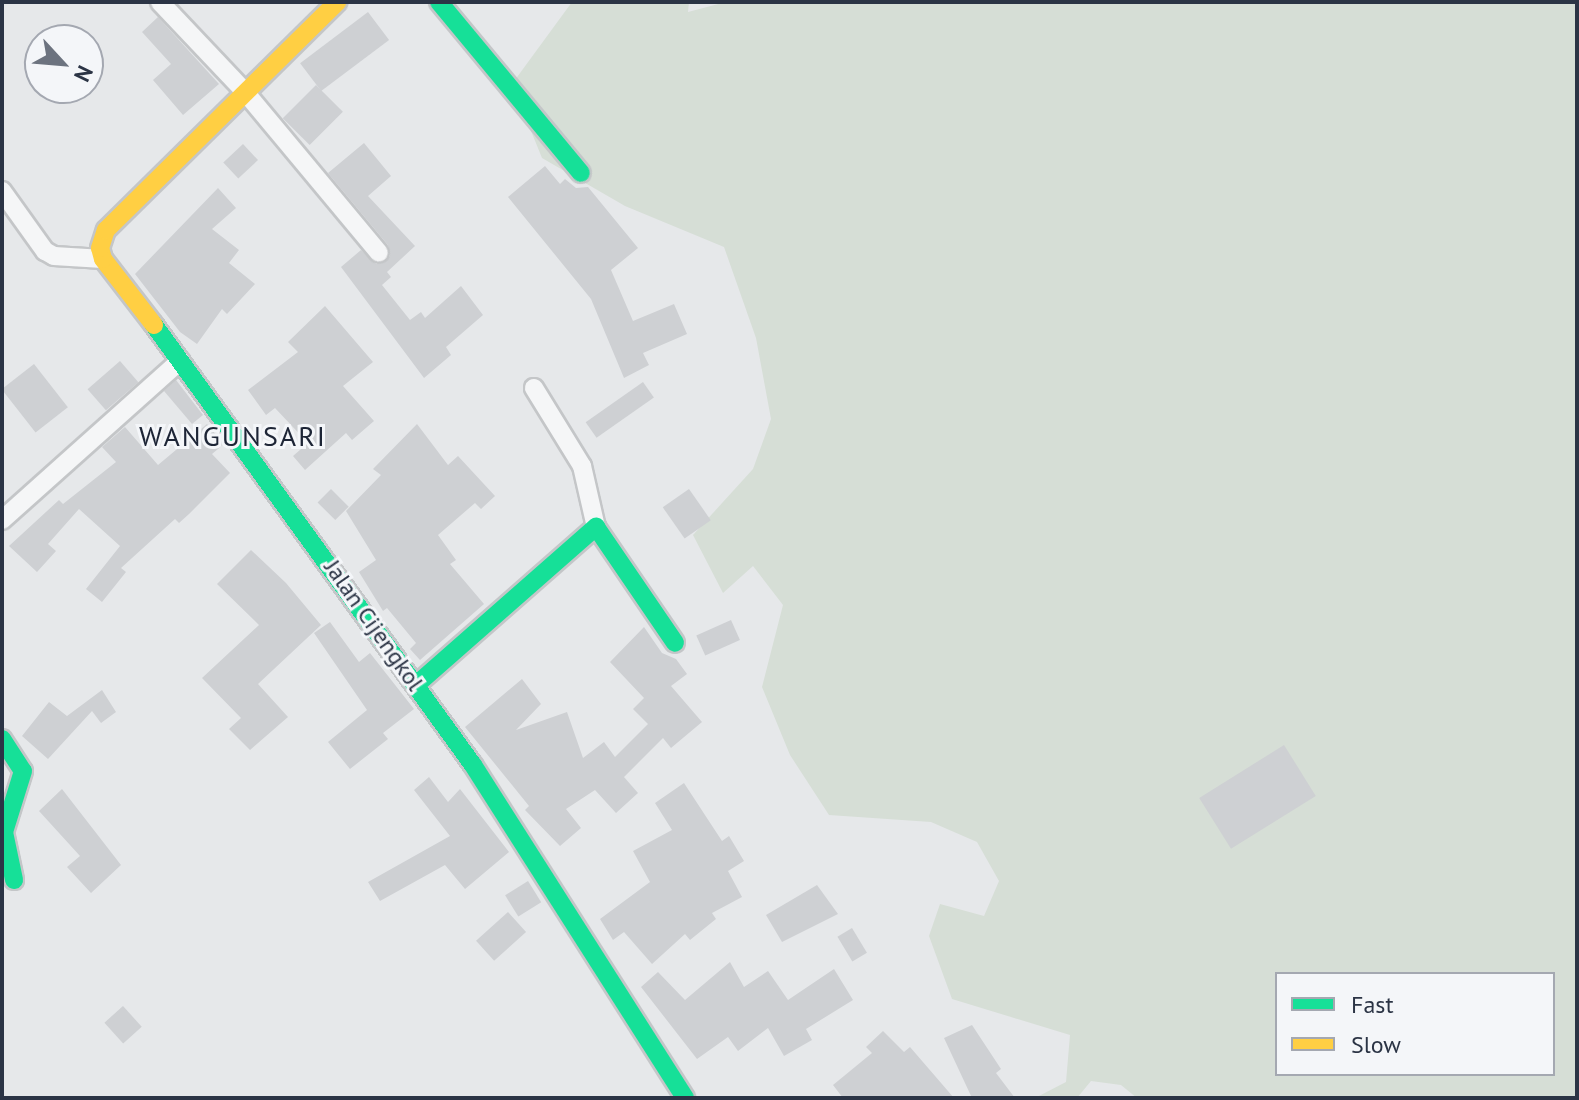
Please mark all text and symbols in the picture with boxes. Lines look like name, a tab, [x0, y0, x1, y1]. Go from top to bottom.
north arrow	[24, 24, 104, 104]
text: N	[68, 61, 100, 86]
district label: WANGUNSARI	[139, 419, 327, 453]
street label: Jalan Cijengkol	[318, 554, 430, 696]
legend	[1275, 972, 1555, 1076]
text: Fast	[1351, 989, 1394, 1020]
text: Slow	[1351, 1029, 1401, 1060]

